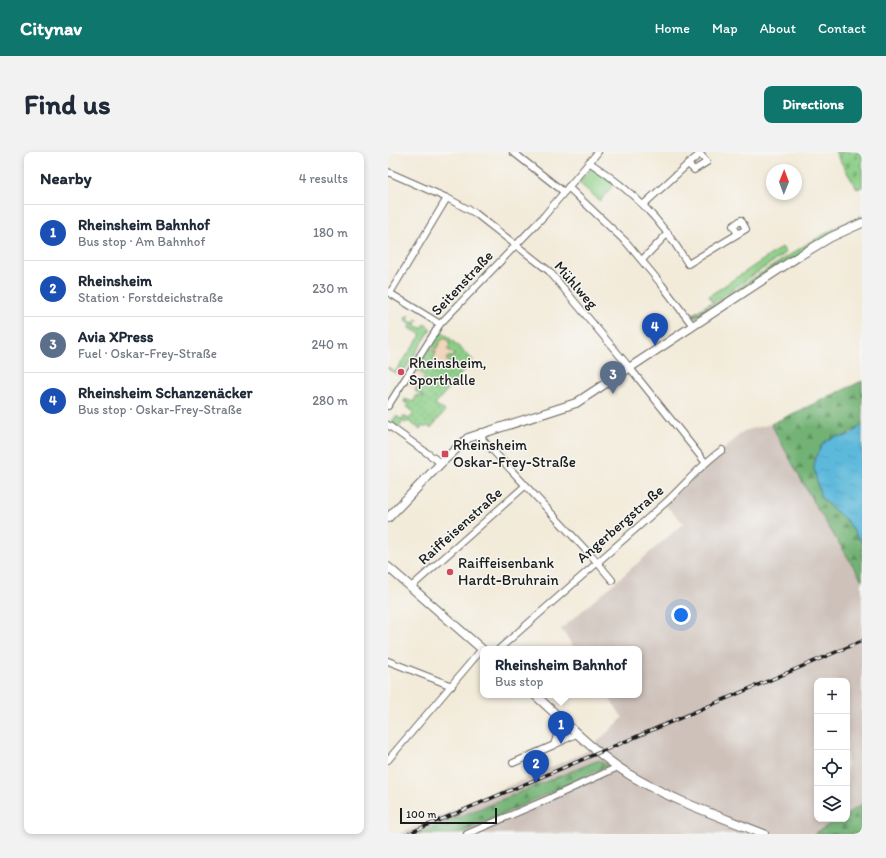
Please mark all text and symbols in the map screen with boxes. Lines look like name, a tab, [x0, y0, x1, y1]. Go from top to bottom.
text: Citynav	[20, 17, 82, 40]
text: Home	[655, 20, 690, 37]
text: Map	[712, 20, 738, 37]
text: About	[760, 20, 796, 37]
text: Contact	[818, 20, 866, 37]
button: Directions	[764, 86, 862, 123]
text: Find us	[24, 87, 111, 121]
north arrow	[766, 164, 802, 200]
text: Nearby	[40, 168, 92, 188]
text: 4 results	[299, 171, 348, 186]
text: Rheinsheim Bahnhof	[78, 216, 210, 234]
text: 1	[50, 225, 56, 240]
text: 180 m	[313, 225, 348, 240]
text: Bus stop · Am Bahnhof	[78, 234, 205, 249]
street label: Seitenstraße	[427, 247, 497, 319]
street label: Mühlweg	[550, 257, 602, 313]
text: Rheinsheim	[78, 272, 152, 290]
text: 2	[50, 281, 56, 296]
text: 230 m	[312, 281, 348, 296]
text: Station · Forstdeichstraße	[78, 290, 223, 305]
pin: 4	[642, 313, 668, 346]
text: Avia XPress	[78, 328, 153, 346]
text: 3	[49, 337, 57, 352]
text: 240 m	[311, 337, 348, 352]
text: Fuel · Oskar-Frey-Straße	[78, 346, 217, 361]
place label: Rheinsheim, Sporthalle	[409, 354, 487, 389]
pin: 3	[600, 361, 626, 394]
marker: Rheinsheim, Sporthalle	[396, 367, 406, 377]
text: Rheinsheim Schanzenäcker	[78, 384, 253, 402]
text: 4	[49, 393, 57, 408]
text: 280 m	[312, 393, 348, 408]
text: Bus stop · Oskar-Frey-Straße	[78, 402, 242, 417]
place label: Rheinsheim Oskar-Frey-Straße	[453, 436, 576, 471]
marker: Rheinsheim Oskar-Frey-Straße	[440, 449, 450, 459]
street label: Angerbergstraße	[573, 481, 667, 567]
street label: Raiffeisenstraße	[414, 484, 506, 568]
place label: Raiffeisenbank Hardt-Bruhrain	[458, 554, 559, 589]
marker: Raiffeisenbank Hardt-Bruhrain	[445, 567, 455, 577]
your location	[671, 605, 691, 625]
popup	[480, 646, 642, 698]
text: Rheinsheim Bahnhof	[495, 656, 627, 674]
text: Bus stop	[495, 674, 543, 689]
map controls	[814, 678, 850, 822]
button: +	[814, 678, 850, 714]
pin: 1	[548, 711, 574, 744]
button: −	[814, 714, 850, 750]
pin: 2	[523, 750, 549, 783]
button: locate	[814, 750, 850, 786]
button: layers	[814, 786, 850, 822]
scale bar	[400, 806, 497, 825]
text: 100 m	[406, 808, 436, 821]

